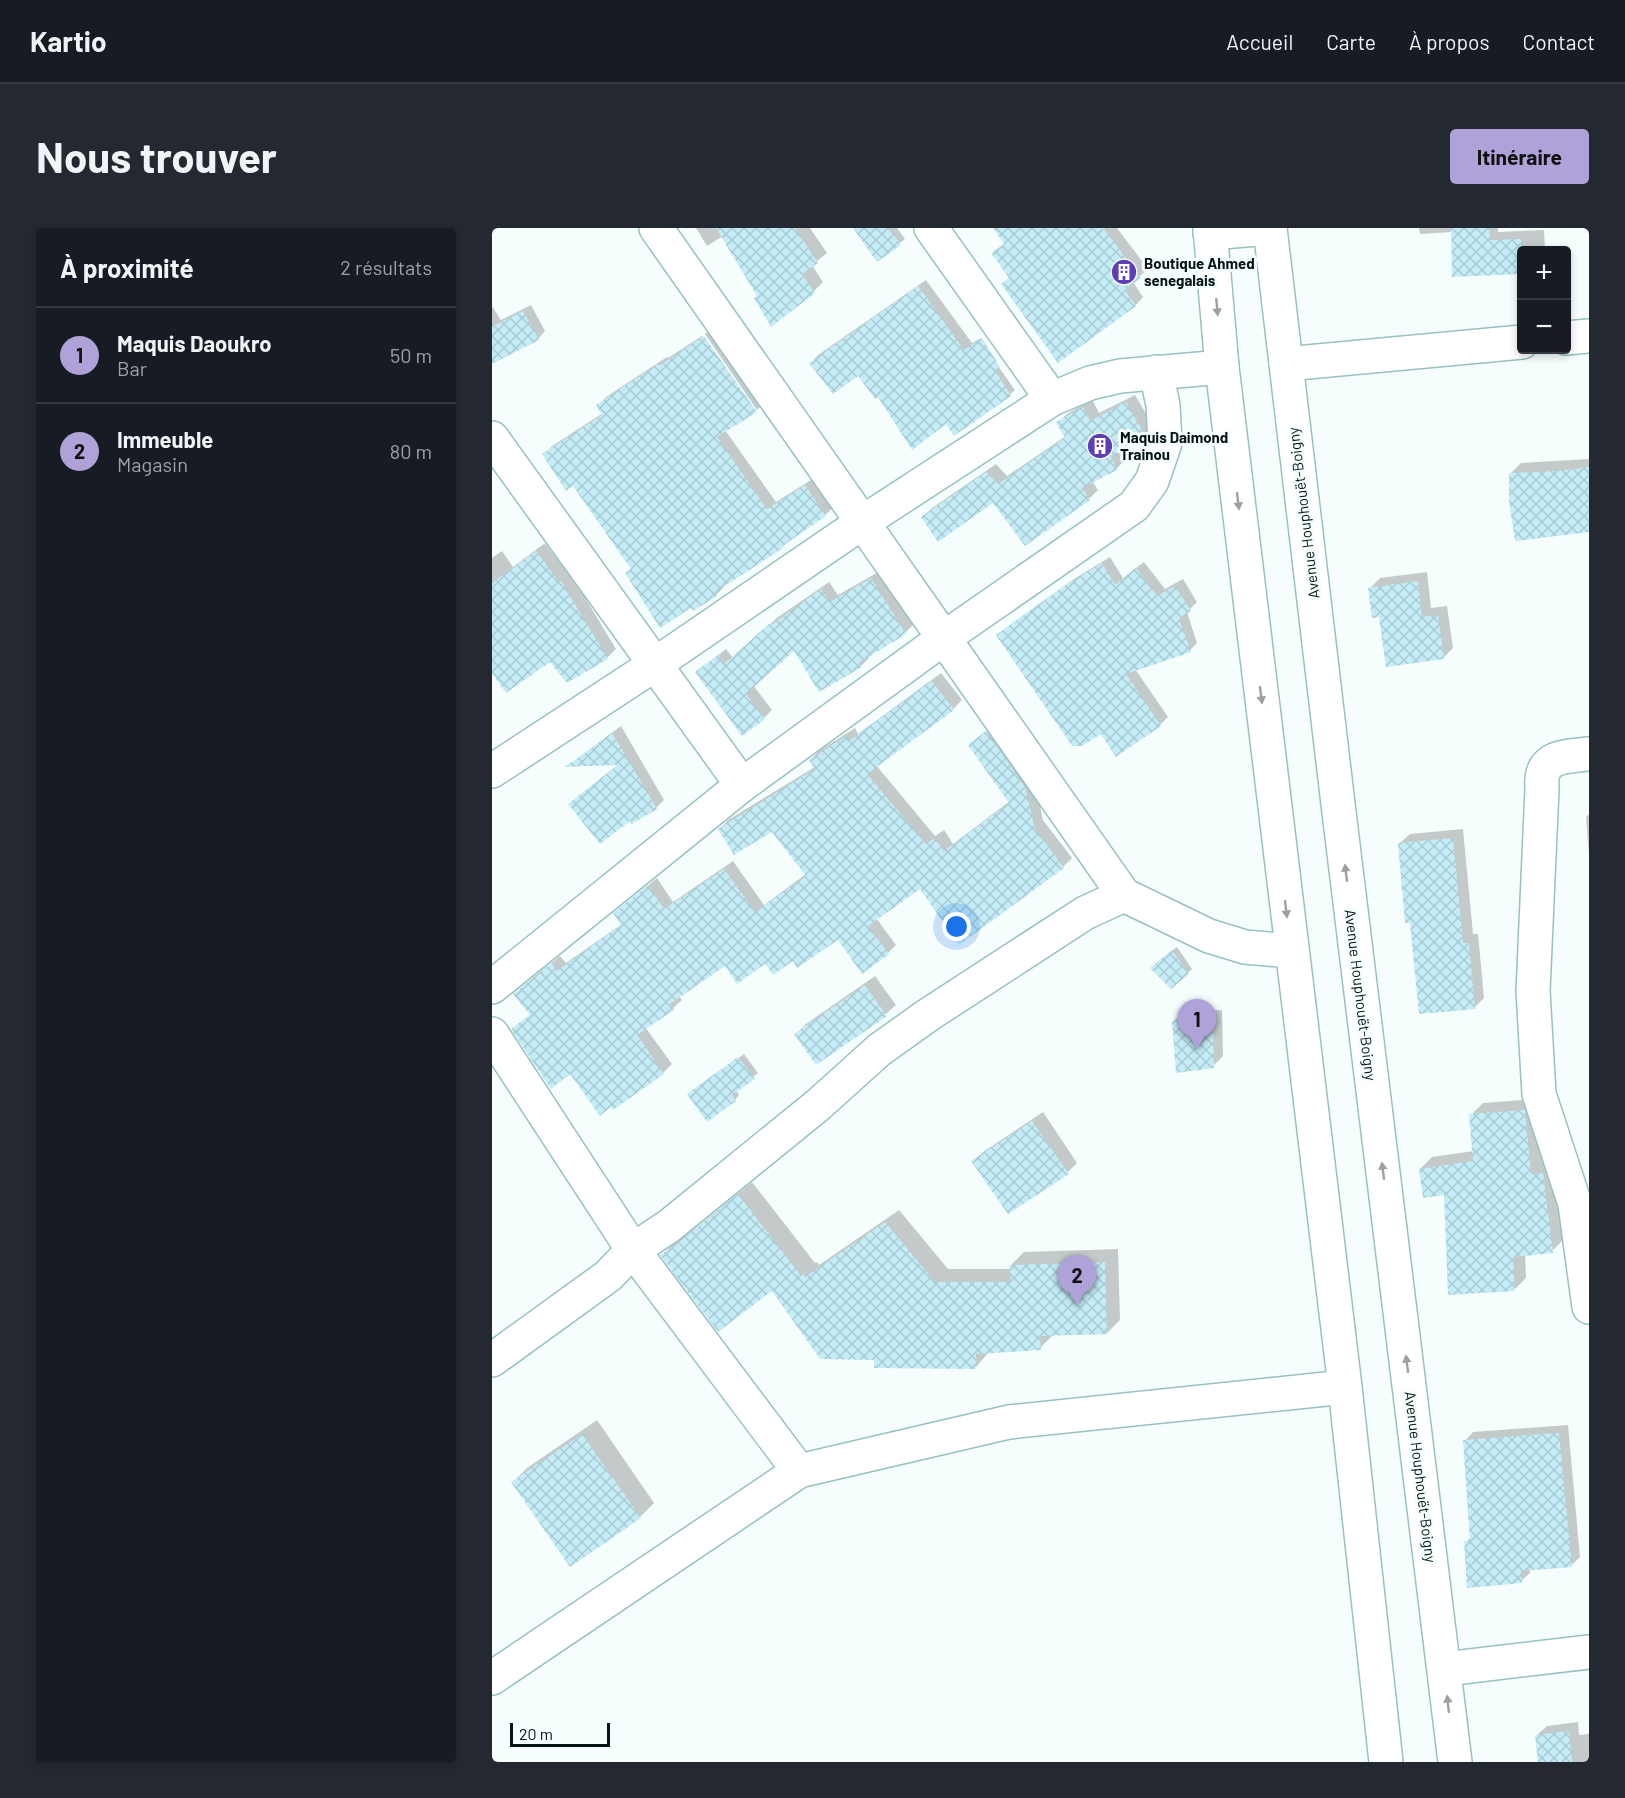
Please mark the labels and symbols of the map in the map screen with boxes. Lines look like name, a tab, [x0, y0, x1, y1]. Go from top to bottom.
place label: Boutique Ahmed senegalais	[1144, 254, 1255, 289]
building icon: Boutique Ahmed senegalais	[1109, 257, 1139, 287]
one-way arrow	[1212, 298, 1222, 317]
street label: Avenue Houphouët-Boigny	[1284, 426, 1322, 600]
place label: Maquis Daimond Trainou	[1120, 428, 1228, 463]
building icon: Maquis Daimond Trainou	[1085, 431, 1115, 461]
one-way arrow	[1233, 492, 1243, 511]
one-way arrow	[1256, 685, 1266, 704]
one-way arrow	[1341, 864, 1351, 883]
one-way arrow	[1282, 900, 1291, 919]
street label: Avenue Houphouët-Boigny	[1342, 908, 1380, 1082]
your location	[942, 912, 971, 941]
pin: 1	[1178, 1000, 1216, 1049]
one-way arrow	[1378, 1161, 1388, 1180]
pin: 2	[1058, 1256, 1096, 1305]
one-way arrow	[1402, 1355, 1412, 1374]
street label: Avenue Houphouët-Boigny	[1402, 1390, 1440, 1564]
one-way arrow	[1443, 1694, 1453, 1713]
scale bar	[510, 1720, 610, 1748]

